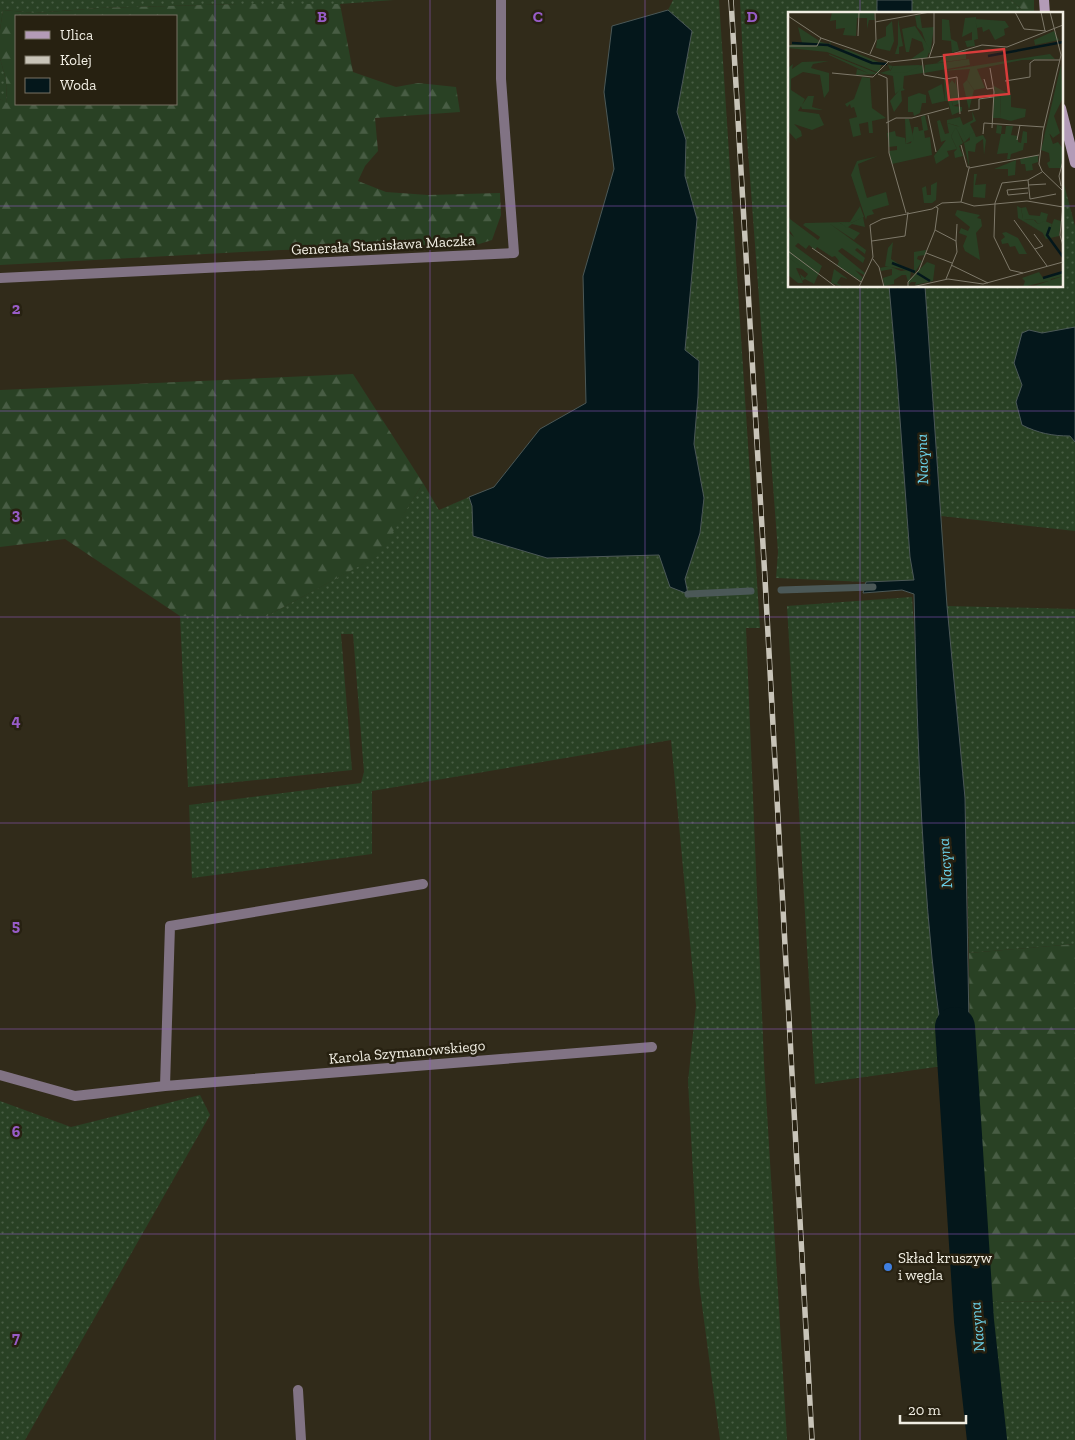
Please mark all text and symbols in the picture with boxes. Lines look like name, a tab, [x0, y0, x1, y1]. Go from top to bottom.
text: B	[317, 7, 327, 26]
text: C	[533, 7, 543, 26]
text: D	[746, 7, 758, 26]
inset map	[788, 12, 1062, 288]
legend	[15, 15, 178, 105]
text: Ulica	[60, 26, 93, 44]
text: Kolej	[60, 51, 92, 69]
text: Woda	[60, 76, 97, 94]
street label: Generała Stanisława Maczka	[291, 231, 475, 259]
text: 2	[12, 299, 21, 318]
water label: Nacyna	[912, 434, 932, 484]
text: 3	[12, 505, 21, 524]
text: 4	[11, 711, 21, 730]
water label: Nacyna	[934, 837, 956, 889]
text: 5	[12, 916, 20, 935]
street label: Karola Szymanowskiego	[328, 1036, 486, 1068]
text: 6	[12, 1122, 21, 1141]
place label: Skład kruszyw i węgla	[898, 1249, 992, 1284]
marker: Skład kruszyw i węgla	[882, 1261, 894, 1273]
water label: Nacyna	[965, 1301, 989, 1353]
text: 7	[12, 1328, 20, 1347]
scale bar	[900, 1392, 966, 1424]
text: 20 m	[908, 1401, 941, 1419]

